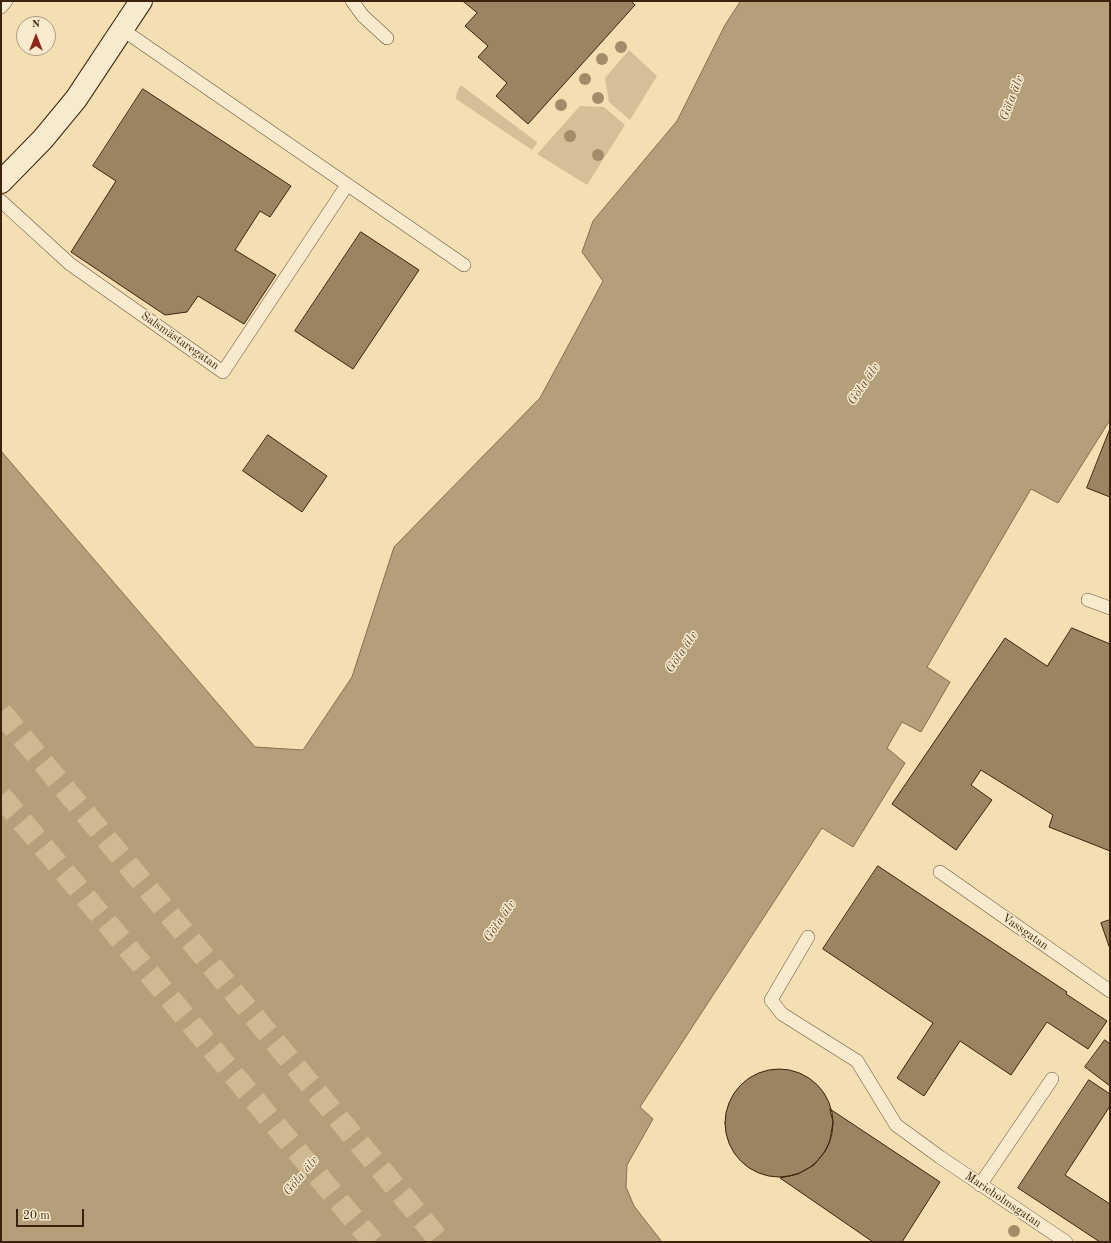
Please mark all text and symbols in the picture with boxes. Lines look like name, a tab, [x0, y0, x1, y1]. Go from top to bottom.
north arrow	[16, 16, 56, 56]
text: N	[32, 19, 40, 30]
water label: Göta älv	[996, 73, 1028, 123]
street label: Salsmästaregatan	[138, 309, 222, 373]
water label: Göta älv	[844, 360, 884, 408]
water label: Göta älv	[662, 628, 702, 676]
water label: Göta älv	[480, 897, 520, 945]
street label: Vassgatan	[999, 911, 1051, 953]
water label: Göta älv	[280, 1153, 322, 1199]
street label: Marieholmsgatan	[962, 1169, 1044, 1231]
scale bar	[18, 1201, 86, 1227]
text: 20 m	[23, 1210, 50, 1222]

